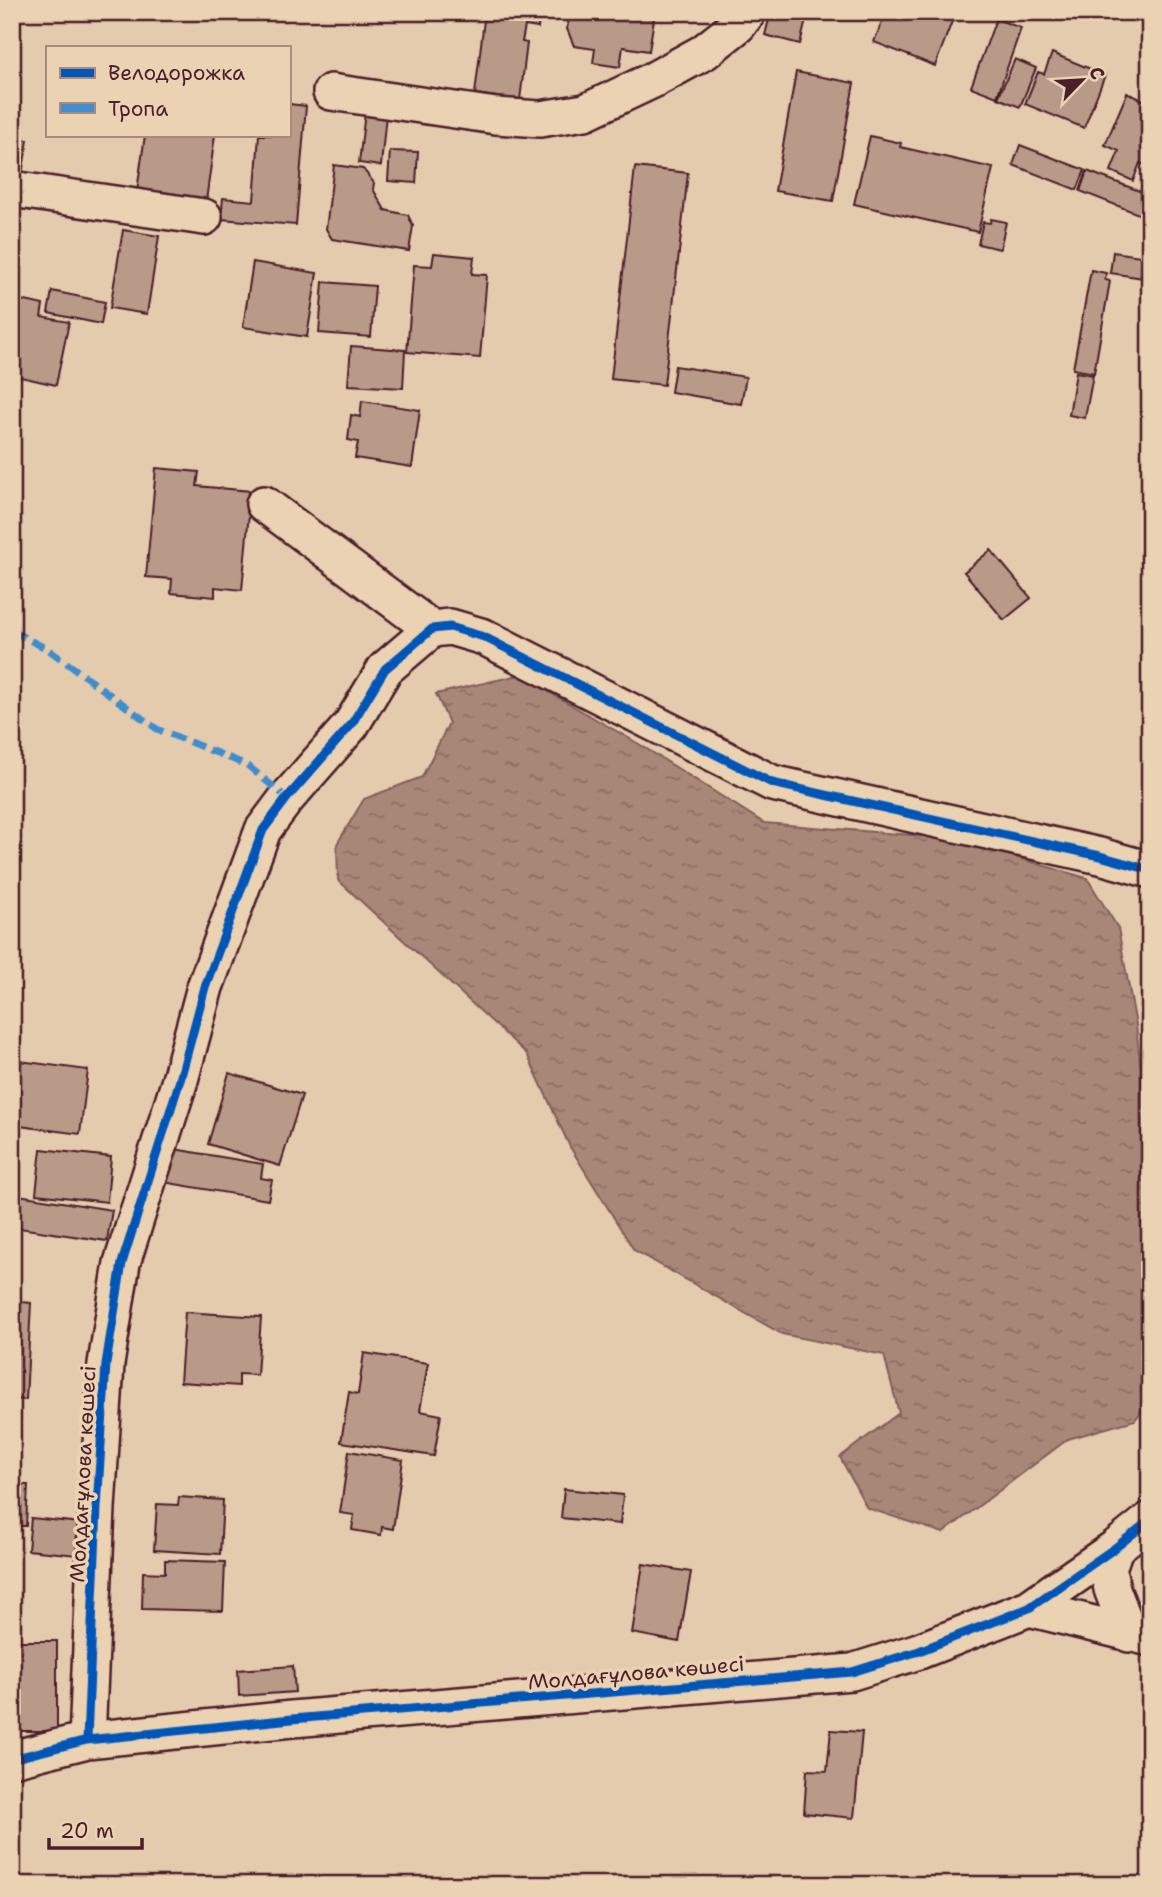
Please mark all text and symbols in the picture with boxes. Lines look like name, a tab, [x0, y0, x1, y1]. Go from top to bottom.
legend	[46, 46, 290, 136]
north arrow	[1046, 46, 1116, 116]
text: Велодорожка	[108, 59, 245, 87]
text: С	[1083, 62, 1111, 84]
text: Тропа	[108, 95, 168, 123]
street label: Молдағұлова көшесі	[63, 1365, 103, 1583]
street label: Молдағұлова көшесі	[527, 1650, 745, 1696]
scale bar	[49, 1806, 142, 1850]
text: 20 m	[60, 1817, 114, 1845]

